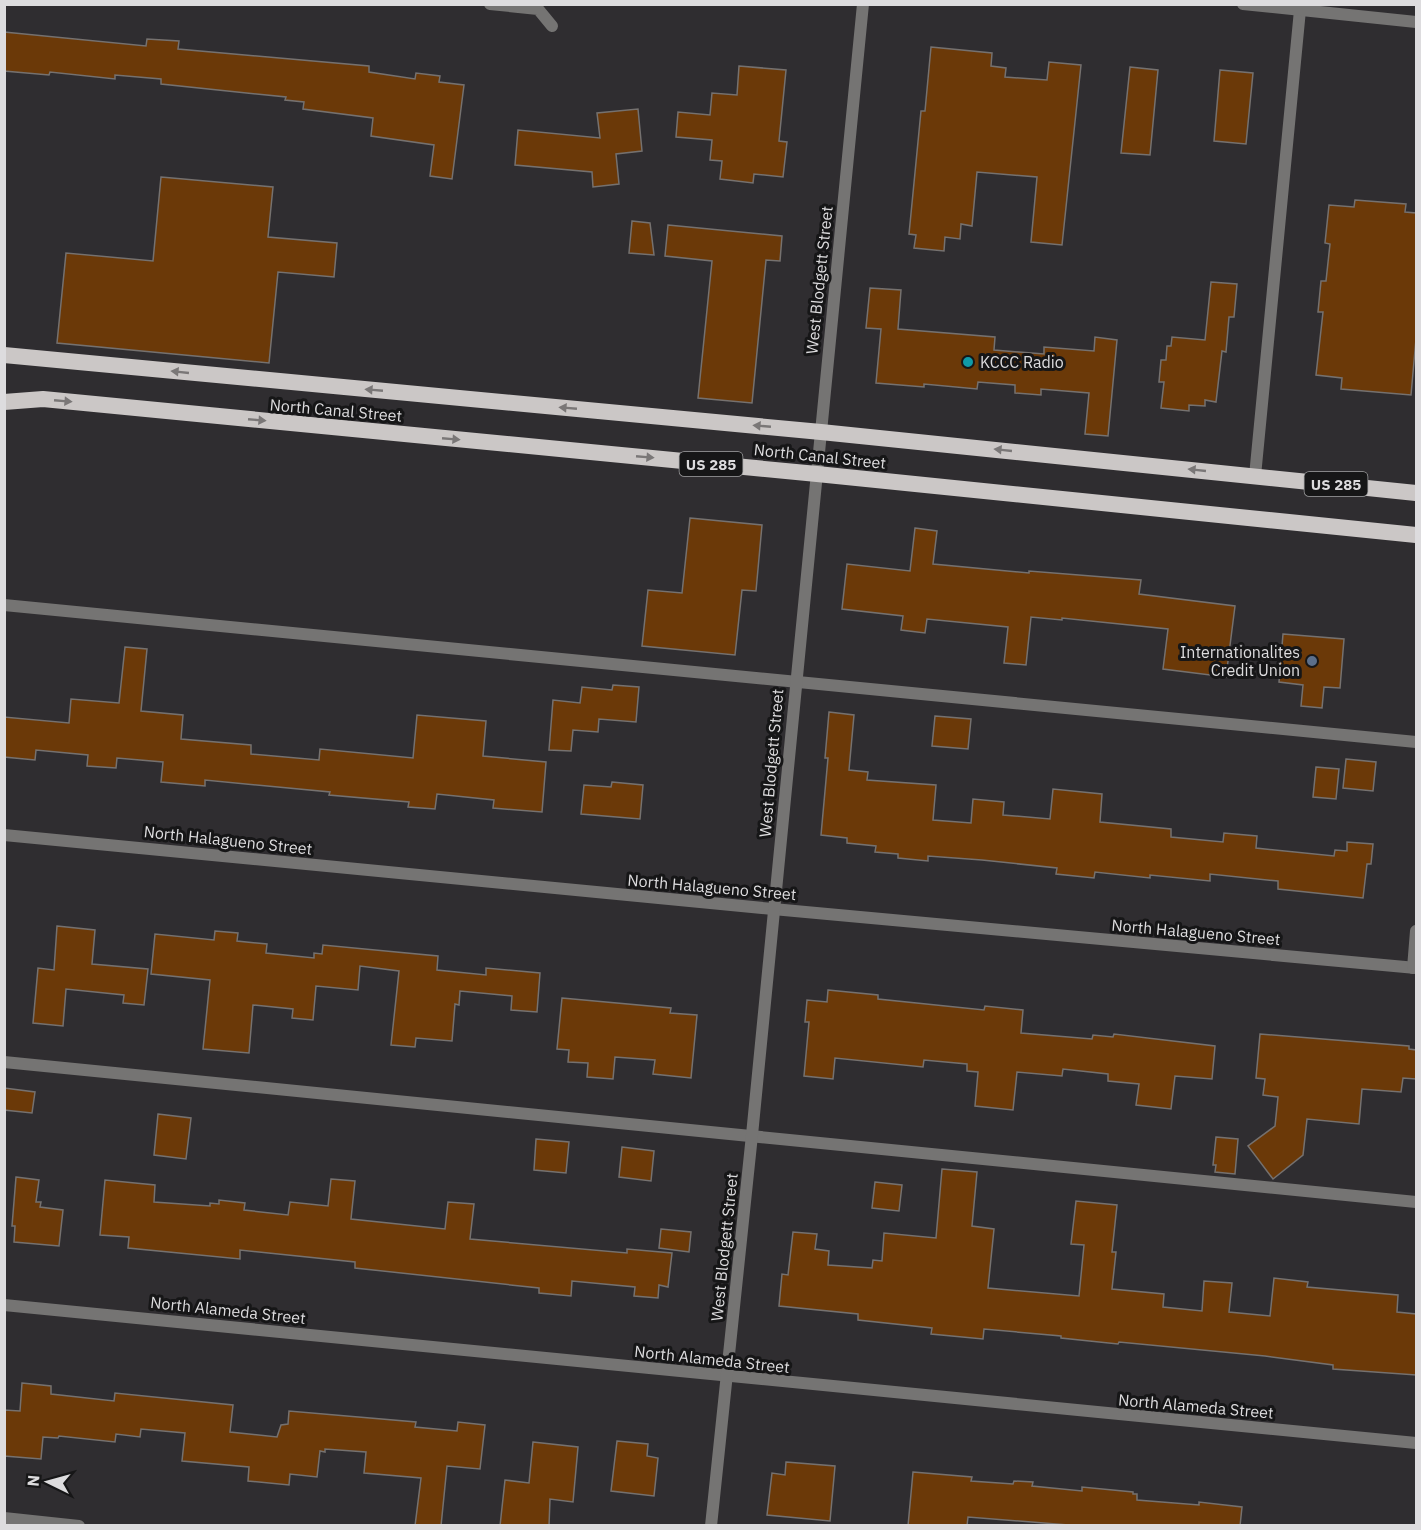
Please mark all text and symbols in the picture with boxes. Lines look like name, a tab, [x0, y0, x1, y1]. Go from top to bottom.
street label: West Blodgett Street	[801, 205, 837, 355]
place label: KCCC Radio	[980, 352, 1064, 372]
marker: KCCC Radio	[961, 355, 975, 369]
one-way arrow	[170, 367, 189, 377]
one-way arrow	[365, 385, 384, 395]
street label: North Canal Street	[269, 394, 403, 426]
one-way arrow	[53, 396, 72, 406]
one-way arrow	[559, 403, 578, 413]
one-way arrow	[247, 415, 266, 425]
one-way arrow	[753, 421, 772, 431]
one-way arrow	[442, 434, 461, 444]
street label: North Canal Street	[753, 439, 887, 473]
one-way arrow	[993, 445, 1012, 455]
one-way arrow	[636, 452, 655, 462]
road number: US 285	[680, 452, 742, 476]
one-way arrow	[1187, 465, 1206, 475]
road number: US 285	[1304, 472, 1368, 496]
place label: Internationalites Credit Union	[1180, 642, 1300, 680]
marker: Internationalites Credit Union	[1305, 654, 1319, 668]
street label: West Blodgett Street	[755, 688, 787, 838]
street label: North Halagueno Street	[143, 821, 313, 859]
street label: North Halagueno Street	[627, 870, 797, 904]
street label: North Halagueno Street	[1111, 915, 1281, 949]
street label: West Blodgett Street	[706, 1172, 742, 1322]
street label: North Alameda Street	[149, 1292, 307, 1328]
street label: North Alameda Street	[633, 1341, 791, 1377]
street label: North Alameda Street	[1117, 1389, 1275, 1423]
north arrow	[18, 1452, 78, 1512]
text: N	[23, 1474, 44, 1487]

